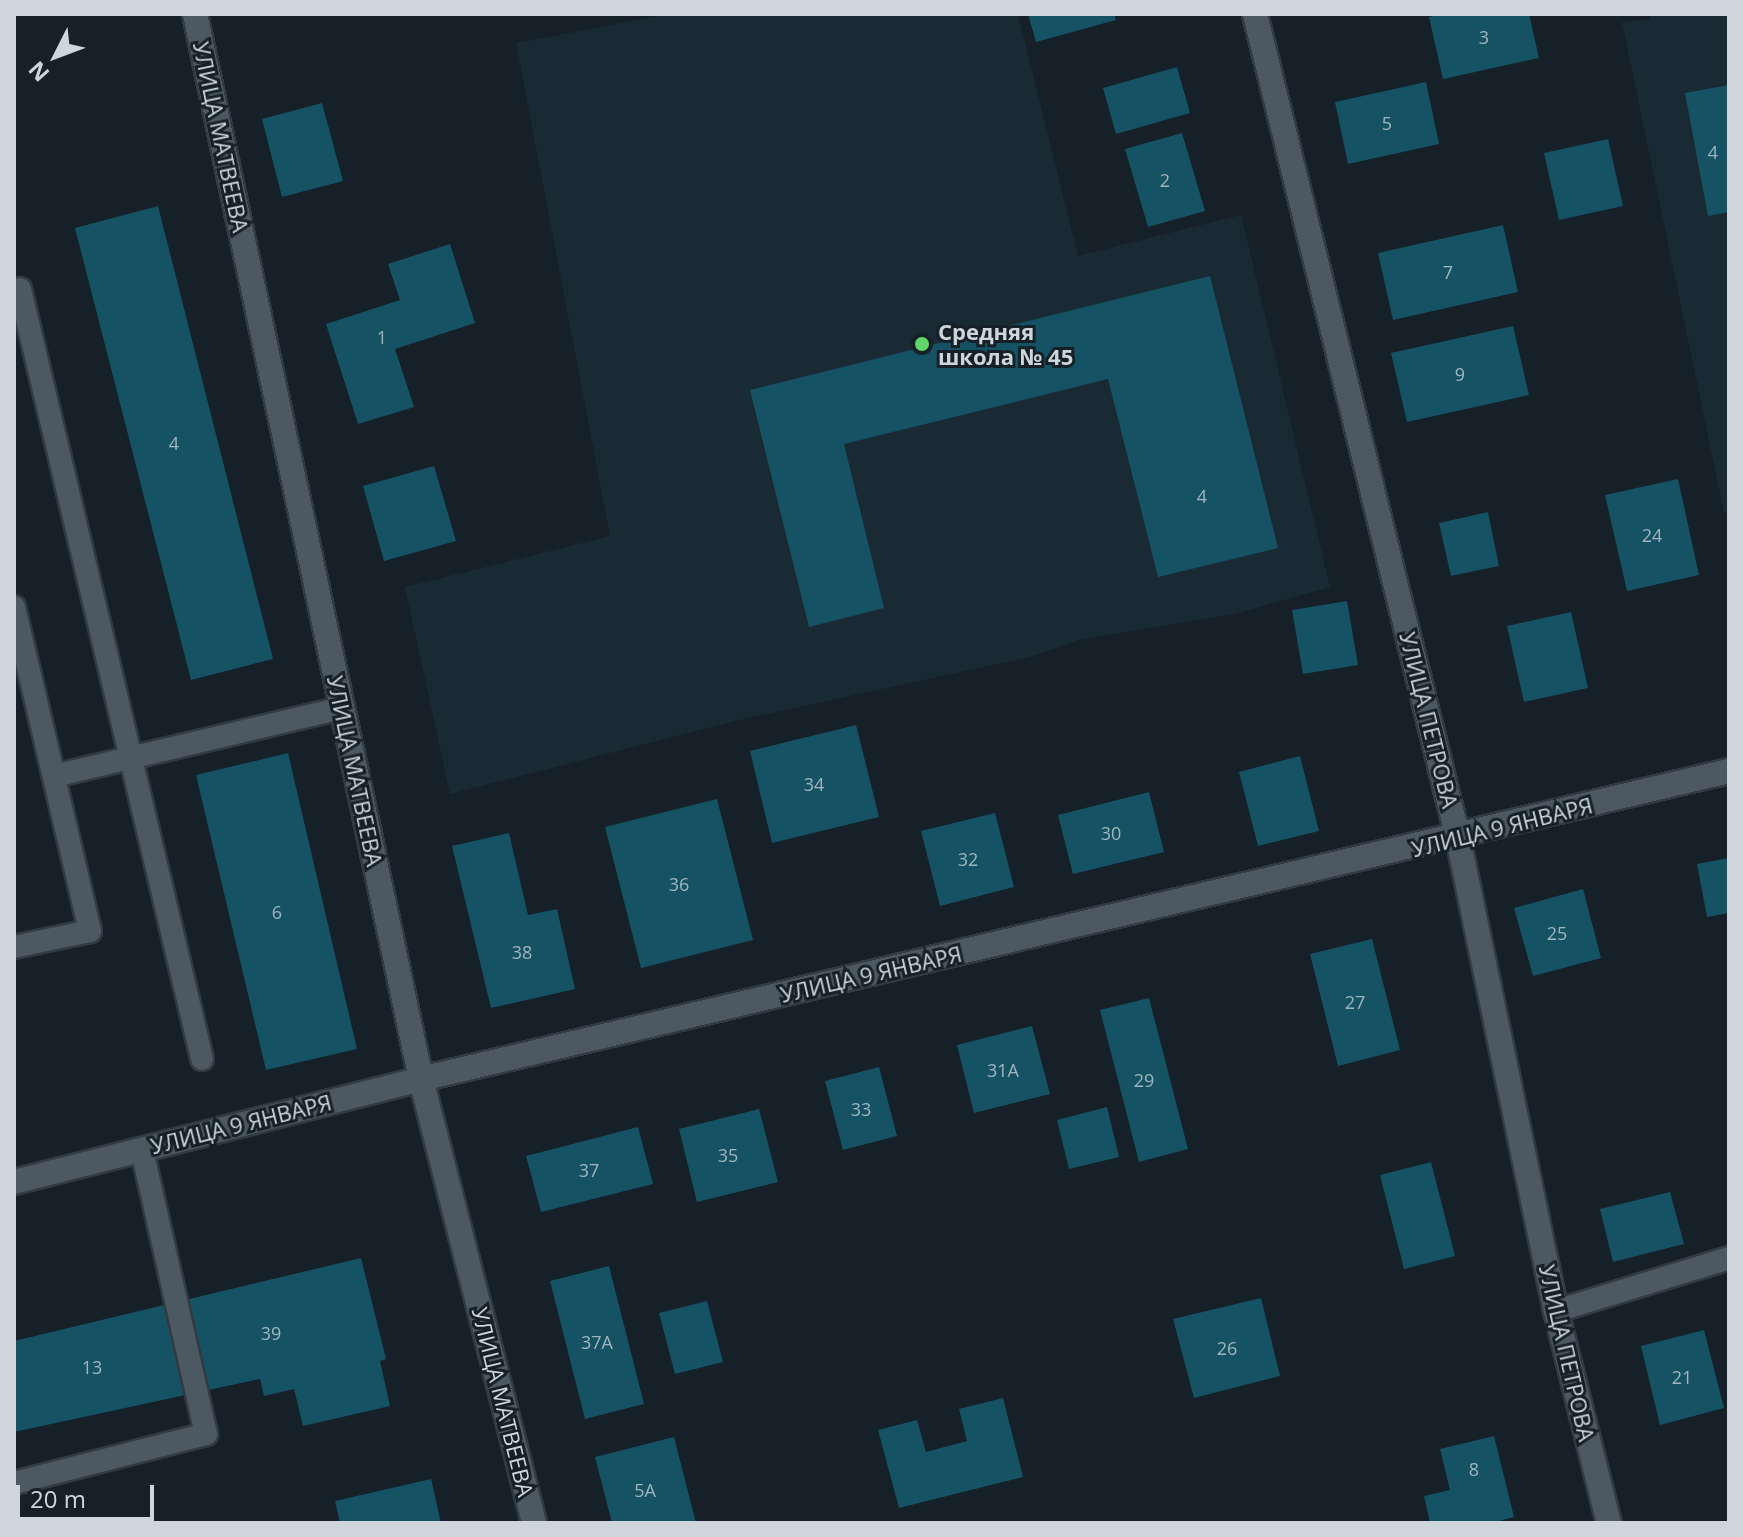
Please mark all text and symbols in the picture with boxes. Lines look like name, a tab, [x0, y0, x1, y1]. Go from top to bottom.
north arrow	[16, 16, 96, 96]
house number: 3	[1479, 26, 1489, 48]
street label: УЛИЦА МАТВЕЕВА	[188, 39, 254, 235]
text: N	[21, 55, 55, 89]
house number: 5	[1382, 112, 1392, 134]
house number: 4	[1708, 141, 1718, 163]
house number: 2	[1160, 169, 1170, 191]
house number: 7	[1443, 261, 1453, 283]
place label: Средняя школа № 45	[938, 318, 1073, 370]
house number: 1	[377, 326, 387, 348]
marker: Средняя школа № 45	[913, 335, 931, 353]
house number: 9	[1455, 363, 1465, 385]
house number: 4	[169, 432, 179, 454]
house number: 4	[1197, 485, 1207, 507]
house number: 24	[1642, 524, 1662, 546]
street label: УЛИЦА ПЕТРОВА	[1394, 629, 1464, 811]
street label: УЛИЦА МАТВЕЕВА	[322, 673, 388, 869]
house number: 34	[804, 773, 824, 795]
street label: УЛИЦА 9 ЯНВАРЯ	[1409, 792, 1595, 862]
house number: 30	[1101, 822, 1121, 844]
house number: 32	[958, 848, 978, 870]
house number: 36	[669, 873, 689, 895]
house number: 6	[272, 901, 282, 923]
house number: 25	[1547, 922, 1567, 944]
street label: УЛИЦА 9 ЯНВАРЯ	[778, 940, 964, 1008]
house number: 38	[512, 941, 532, 963]
house number: 27	[1345, 991, 1365, 1013]
house number: 31А	[987, 1059, 1019, 1081]
house number: 29	[1134, 1069, 1154, 1091]
street label: УЛИЦА 9 ЯНВАРЯ	[148, 1089, 334, 1159]
house number: 33	[851, 1098, 871, 1120]
house number: 35	[718, 1144, 738, 1166]
house number: 37	[579, 1159, 599, 1181]
street label: УЛИЦА ПЕТРОВА	[1534, 1262, 1600, 1444]
street label: УЛИЦА МАТВЕЕВА	[467, 1305, 539, 1499]
house number: 39	[261, 1322, 281, 1344]
house number: 37А	[581, 1331, 613, 1353]
house number: 26	[1217, 1337, 1237, 1359]
house number: 13	[82, 1356, 102, 1378]
house number: 21	[1672, 1366, 1692, 1388]
house number: 8	[1469, 1458, 1479, 1480]
scale bar	[20, 1469, 158, 1519]
house number: 5А	[634, 1479, 656, 1501]
text: 20 m	[30, 1482, 86, 1515]

